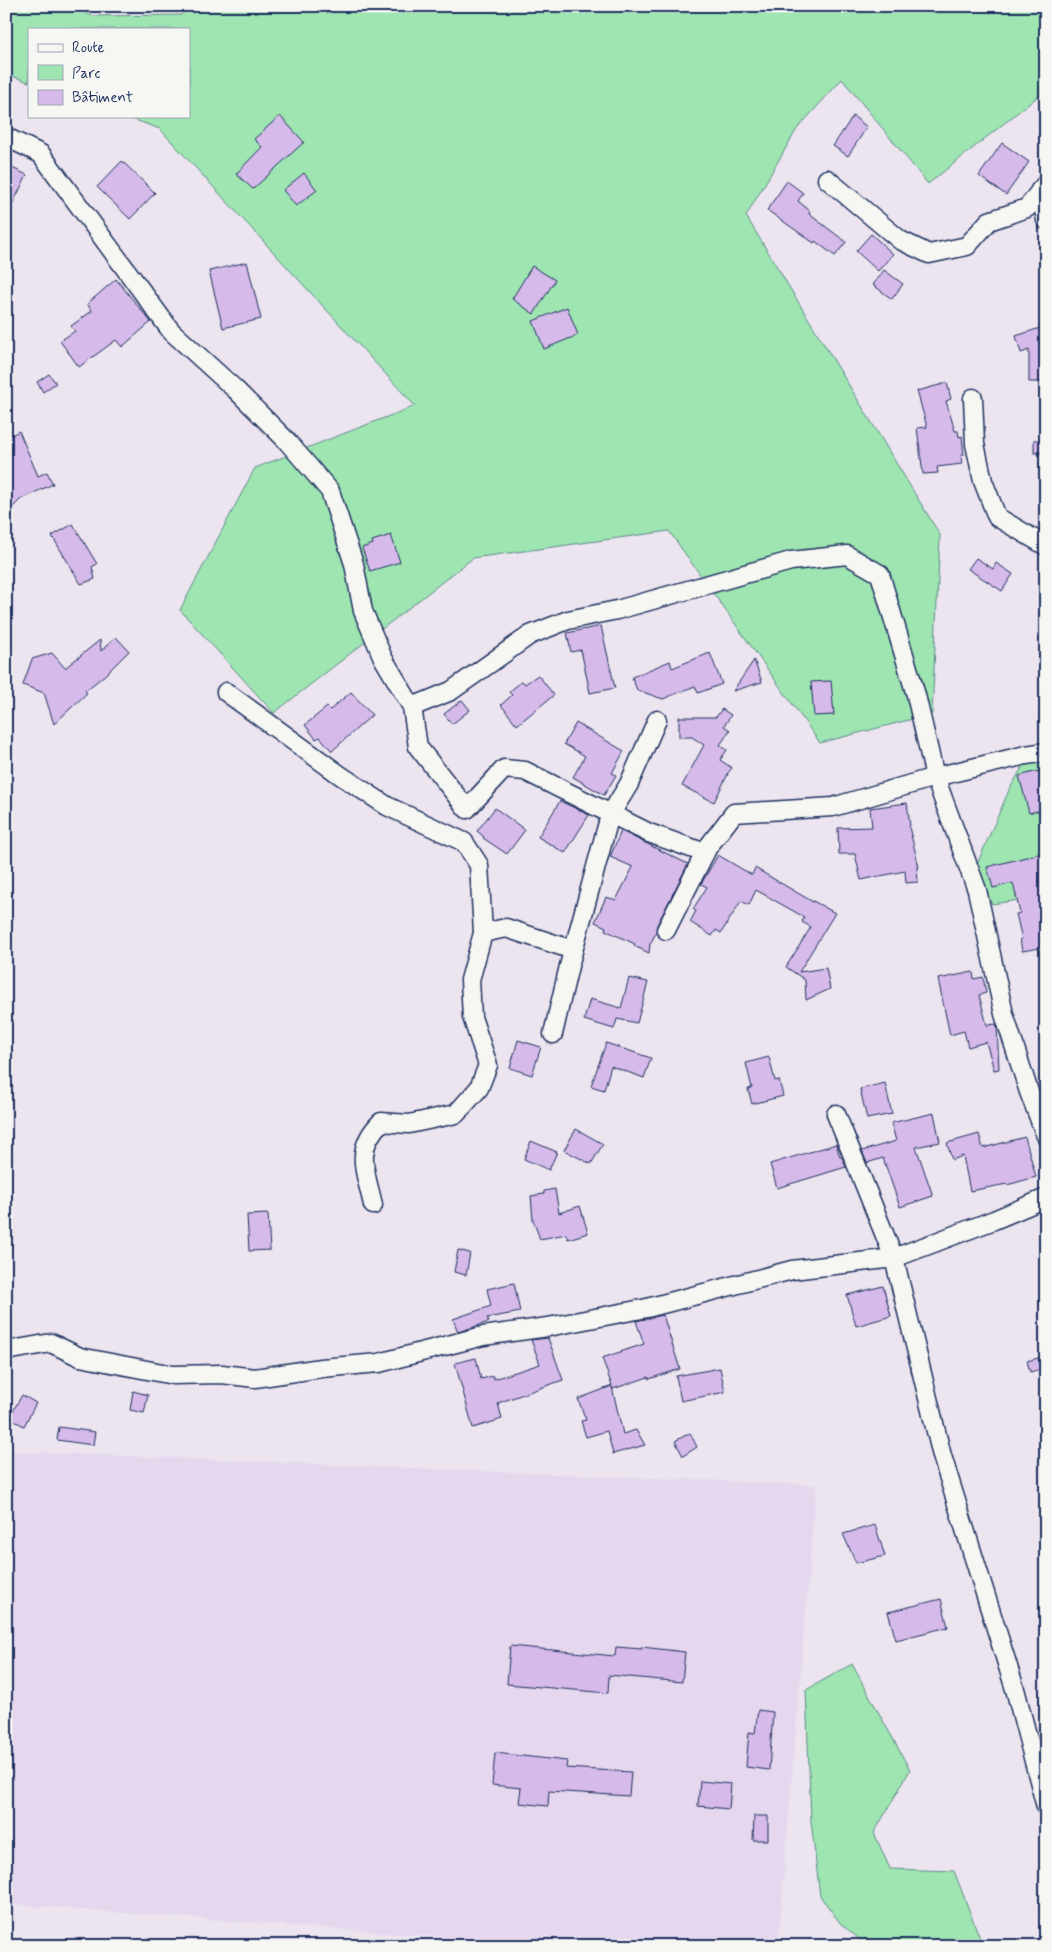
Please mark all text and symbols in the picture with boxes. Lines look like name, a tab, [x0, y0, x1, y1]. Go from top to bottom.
legend	[28, 28, 190, 118]
text: Route	[72, 38, 105, 58]
text: Parc	[72, 64, 100, 84]
text: Bâtiment	[72, 88, 133, 108]

